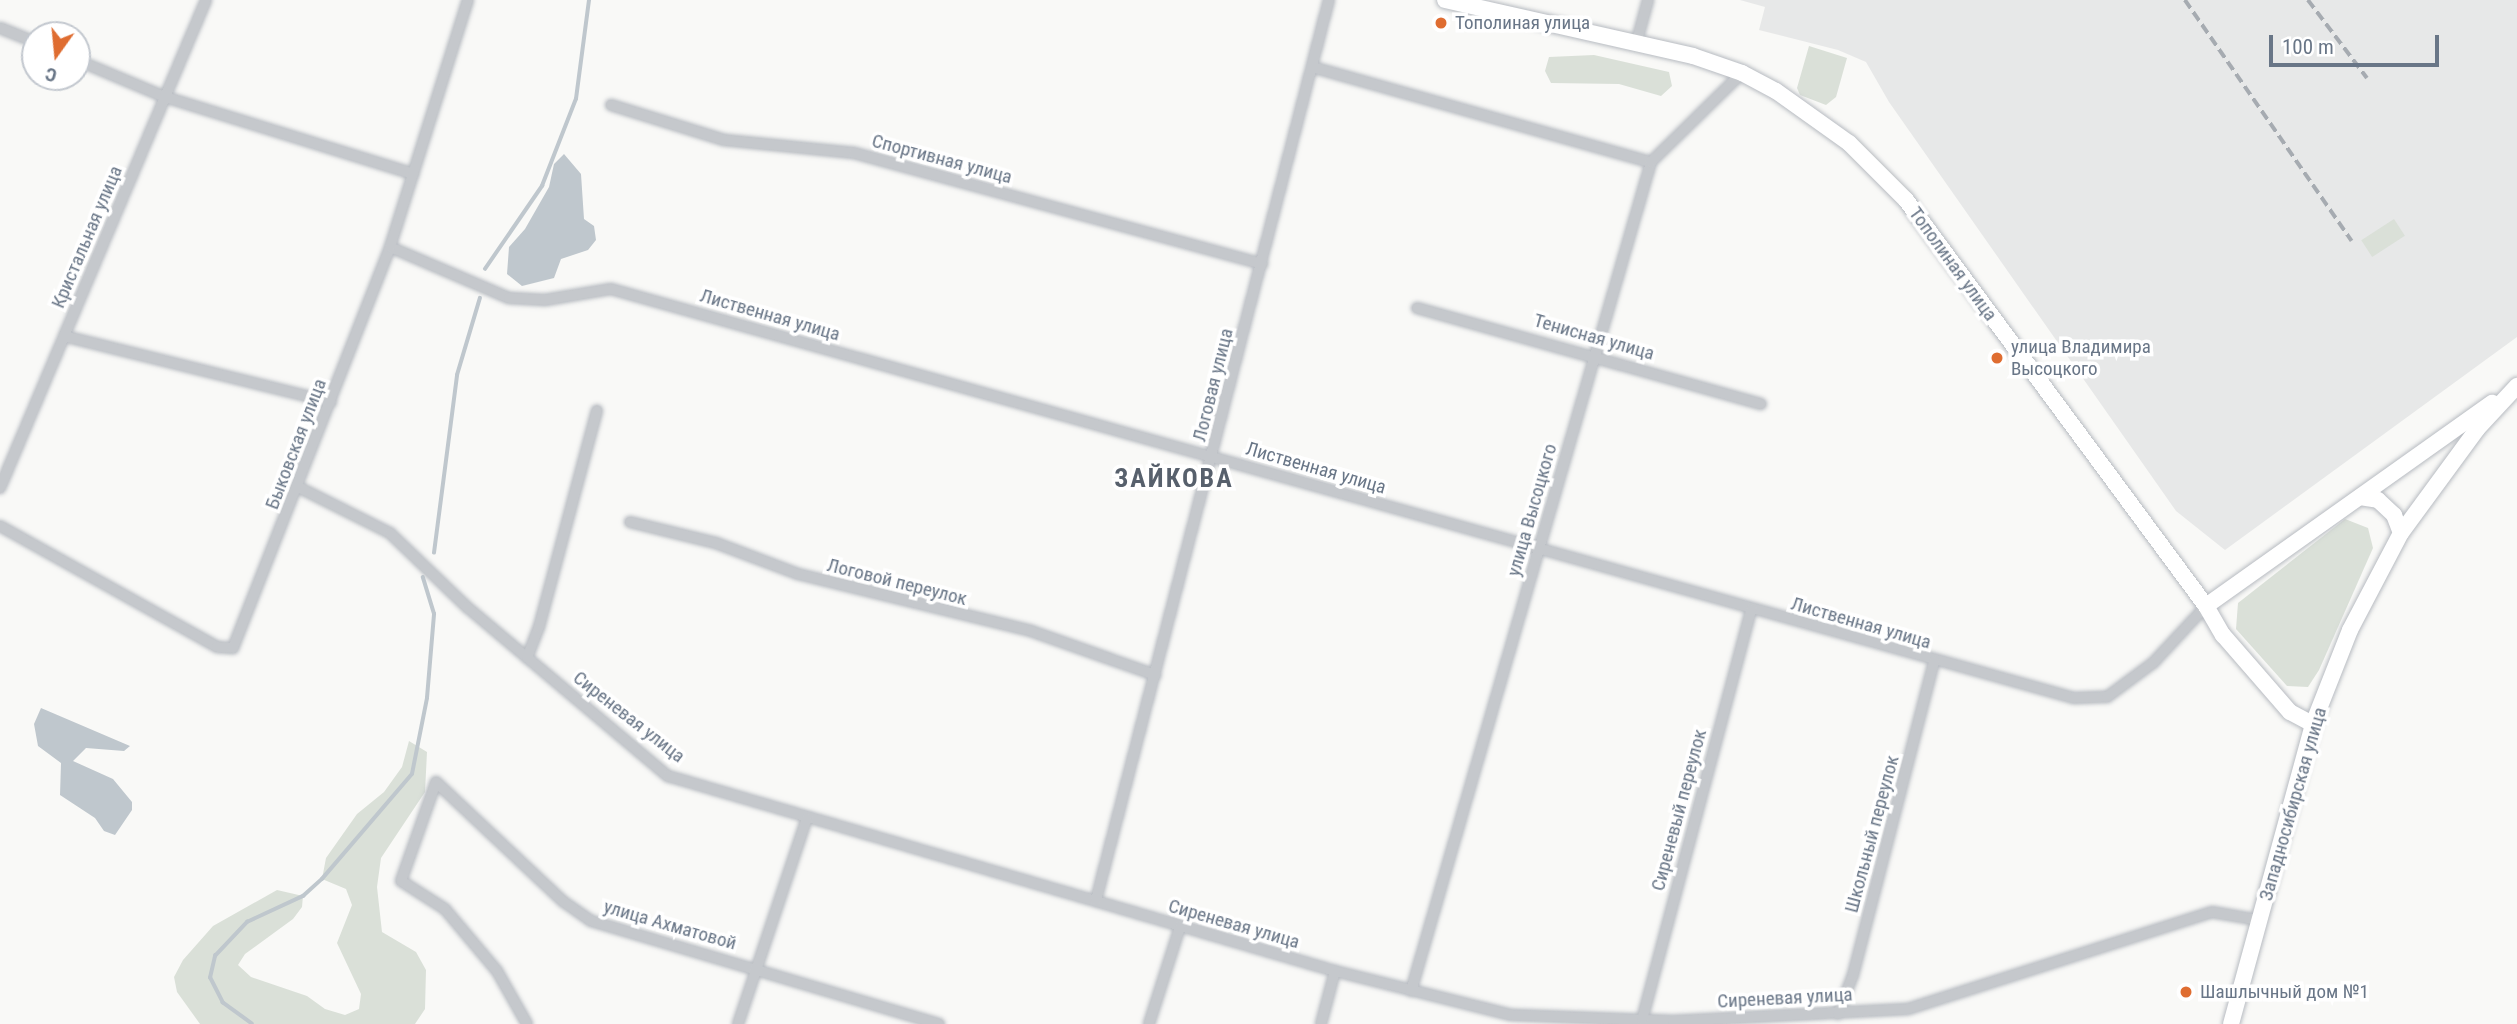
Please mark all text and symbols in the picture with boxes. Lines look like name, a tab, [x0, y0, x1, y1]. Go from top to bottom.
place label: Тополиная улица	[1455, 12, 1590, 34]
marker: Тополиная улица	[1433, 15, 1449, 31]
north arrow	[21, 21, 91, 91]
scale bar	[2272, 21, 2442, 65]
text: 100 m	[2282, 35, 2334, 59]
text: С	[43, 62, 59, 87]
street label: Спортивная улица	[869, 129, 1015, 189]
street label: Кристальная улица	[47, 162, 127, 312]
street label: Тополиная улица	[1904, 203, 2002, 325]
street label: Лиственная улица	[697, 284, 843, 346]
street label: Тенисная улица	[1531, 309, 1657, 365]
street label: Логовая улица	[1188, 326, 1238, 444]
place label: улица Владимира Высоцкого	[2011, 336, 2151, 380]
marker: улица Владимира Высоцкого	[1989, 350, 2005, 366]
street label: Быковская улица	[261, 376, 331, 512]
street label: Лиственная улица	[1243, 437, 1389, 499]
street label: улица Высоцкого	[1502, 441, 1562, 579]
district label: ЗАЙКОВА	[1115, 463, 1233, 495]
street label: Логовой переулок	[825, 554, 969, 610]
street label: Лиственная улица	[1788, 592, 1934, 654]
street label: Сиреневая улица	[569, 666, 689, 768]
street label: Западносибирская улица	[2254, 705, 2332, 903]
street label: Сиреневый переулок	[1646, 727, 1712, 893]
street label: Школьный переулок	[1840, 753, 1904, 915]
street label: Сиреневая улица	[1166, 894, 1302, 954]
street label: улица Ахматовой	[601, 895, 739, 955]
place label: Шашлычный дом №1	[2200, 981, 2369, 1003]
street label: Сиреневая улица	[1717, 983, 1853, 1013]
marker: Шашлычный дом №1	[2178, 984, 2194, 1000]

